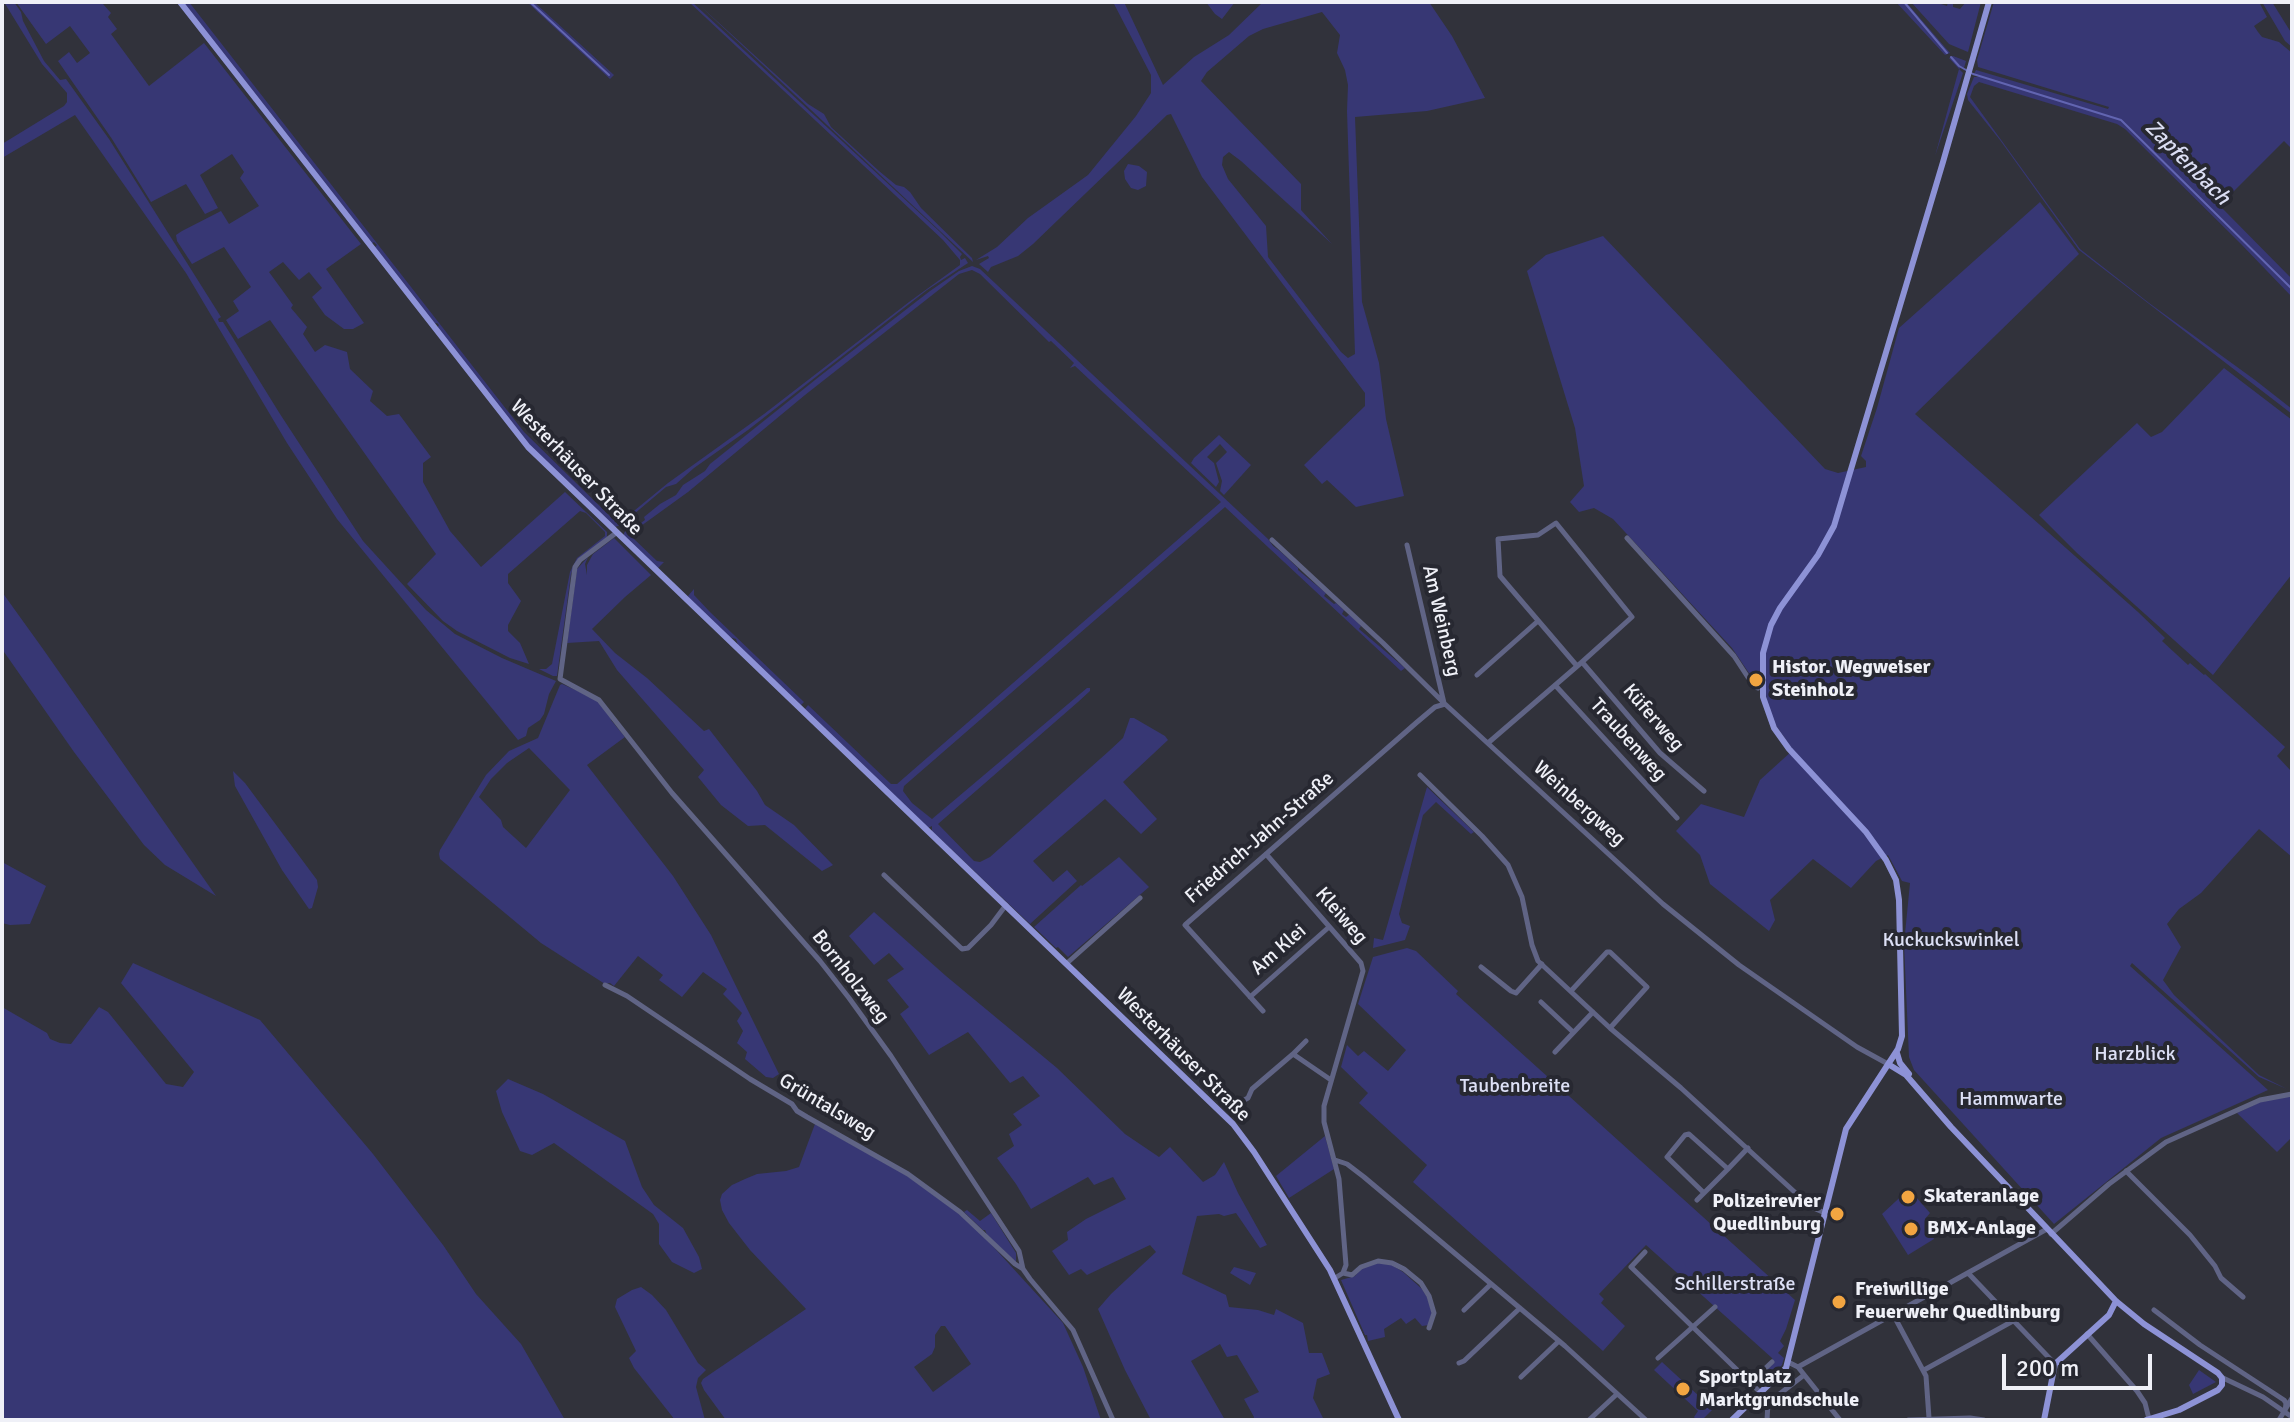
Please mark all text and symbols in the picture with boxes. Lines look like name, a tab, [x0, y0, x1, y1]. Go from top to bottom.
water label: Zapfenbach	[2139, 115, 2235, 211]
street label: Westerhäuser Straße	[505, 395, 647, 541]
street label: Am Weinberg	[1417, 563, 1465, 679]
place label: Histor. Wegweiser Steinholz	[1772, 656, 1931, 703]
marker: Histor. Wegweiser Steinholz	[1747, 671, 1765, 689]
street label: Küferweg	[1617, 679, 1689, 757]
street label: Traubenweg	[1585, 694, 1671, 786]
street label: Weinbergweg	[1528, 756, 1630, 852]
street label: Friedrich-Jahn-Straße	[1181, 767, 1339, 909]
street label: Kleiweg	[1310, 883, 1372, 949]
street label: Am Klei	[1246, 919, 1312, 981]
street label: Bornholzweg	[806, 925, 894, 1029]
park label: Kuckuckswinkel	[1882, 929, 2020, 953]
street label: Westerhäuser Straße	[1111, 983, 1255, 1127]
park label: Harzblick	[2094, 1043, 2176, 1067]
street label: Grüntalsweg	[774, 1069, 880, 1145]
park label: Taubenbreite	[1460, 1075, 1570, 1099]
park label: Hammwarte	[1959, 1088, 2063, 1112]
place label: Skateranlage	[1924, 1185, 2039, 1209]
marker: Skateranlage	[1899, 1188, 1917, 1206]
place label: Polizeirevier Quedlinburg	[1712, 1190, 1821, 1237]
marker: Polizeirevier Quedlinburg	[1828, 1205, 1846, 1223]
place label: BMX-Anlage	[1927, 1217, 2036, 1241]
marker: BMX-Anlage	[1902, 1220, 1920, 1238]
park label: Schillerstraße	[1674, 1273, 1796, 1297]
place label: Freiwillige Feuerwehr Quedlinburg	[1855, 1278, 2060, 1325]
marker: Freiwillige Feuerwehr Quedlinburg	[1830, 1293, 1848, 1311]
scale bar	[2006, 1338, 2156, 1388]
text: 200 m	[2016, 1353, 2079, 1383]
place label: Sportplatz Marktgrundschule	[1699, 1366, 1859, 1413]
marker: Sportplatz Marktgrundschule	[1674, 1380, 1692, 1398]

